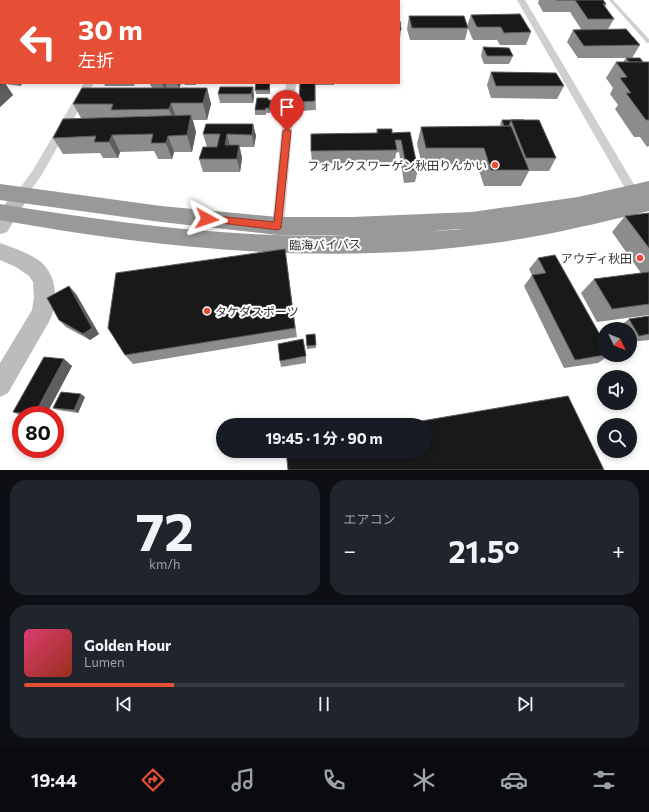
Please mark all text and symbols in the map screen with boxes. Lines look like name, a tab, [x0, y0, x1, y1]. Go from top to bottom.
text: 30 m	[78, 12, 143, 46]
icon: left	[12, 16, 64, 68]
text: 左折	[78, 49, 114, 71]
pin	[270, 90, 304, 131]
icon: arrive	[276, 96, 298, 118]
place label: フォルクスワーゲン秋田りんかい	[307, 158, 487, 172]
marker: フォルクスワーゲン秋田りんかい	[490, 160, 500, 170]
position arrow	[186, 198, 228, 240]
street label: 臨海バイパス	[289, 236, 361, 252]
place label: アウディ秋田	[561, 251, 632, 265]
marker: アウディ秋田	[635, 253, 645, 263]
place label: タケダスポーツ	[215, 304, 299, 318]
marker: タケダスポーツ	[202, 306, 212, 316]
north arrow	[597, 322, 637, 362]
map controls	[597, 322, 637, 458]
button: sound	[597, 370, 637, 410]
speed limit sign: 80	[12, 406, 64, 458]
button: search	[597, 418, 637, 458]
text: 19:45 · 1 分 · 90 m	[265, 429, 383, 447]
text: 72	[136, 498, 194, 562]
text: エアコン	[344, 511, 396, 527]
text: 21.5°	[448, 532, 520, 569]
text: −	[344, 537, 356, 564]
text: +	[612, 537, 625, 564]
text: km/h	[149, 556, 181, 572]
text: Golden Hour	[84, 636, 171, 654]
text: Lumen	[84, 654, 124, 670]
icon: previous	[113, 693, 135, 715]
icon: pause	[313, 693, 335, 715]
icon: next	[514, 693, 536, 715]
icon: directions	[139, 766, 167, 794]
icon: music	[229, 766, 257, 794]
icon: phone	[320, 766, 348, 794]
icon: climate	[410, 766, 438, 794]
icon: car	[500, 766, 528, 794]
icon: filters	[590, 766, 618, 794]
text: 19:44	[31, 769, 77, 791]

